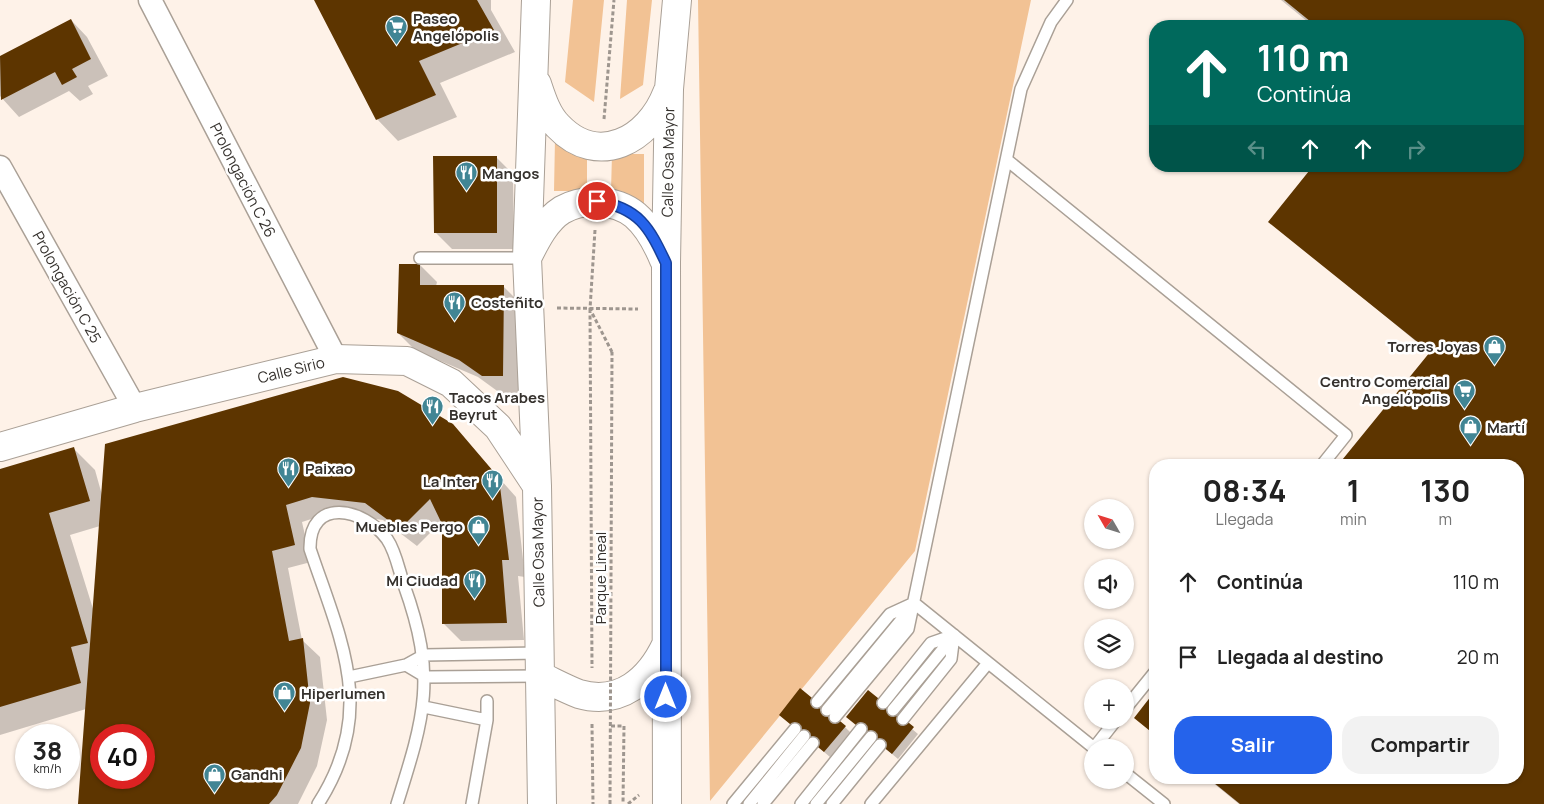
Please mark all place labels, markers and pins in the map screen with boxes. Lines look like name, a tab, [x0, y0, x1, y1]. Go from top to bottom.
place label: Paseo Angelópolis	[413, 8, 499, 46]
supermarket icon: Paseo Angelópolis	[385, 15, 409, 46]
restaurant icon: Mangos	[454, 161, 478, 192]
place label: Mangos	[482, 163, 539, 184]
pin	[576, 180, 618, 222]
restaurant icon: Costeñito	[443, 290, 467, 321]
place label: Costeñito	[471, 292, 543, 313]
shop icon: Torres Joyas	[1482, 334, 1506, 365]
place label: Torres Joyas	[1388, 336, 1478, 357]
place label: Centro Comercial Angelópolis	[1320, 371, 1448, 409]
supermarket icon: Centro Comercial Angelópolis	[1452, 378, 1476, 409]
place label: Tacos Arabes Beyrut	[449, 387, 545, 425]
restaurant icon: Tacos Arabes Beyrut	[421, 394, 445, 425]
shop icon: Martí	[1459, 415, 1483, 446]
place label: Martí	[1487, 417, 1525, 438]
restaurant icon: Paixao	[277, 456, 301, 487]
place label: Paixao	[305, 458, 353, 479]
restaurant icon: La Inter	[481, 469, 505, 500]
place label: La Inter	[423, 471, 477, 492]
shop icon: Muebles Pergo	[467, 514, 491, 545]
place label: Muebles Pergo	[355, 516, 463, 537]
restaurant icon: Mi Ciudad	[462, 568, 486, 599]
place label: Mi Ciudad	[386, 570, 458, 591]
shop icon: Hiperlumen	[273, 681, 297, 712]
place label: Hiperlumen	[301, 683, 385, 704]
shop icon: Gandhi	[203, 762, 227, 793]
place label: Gandhi	[231, 764, 283, 785]

